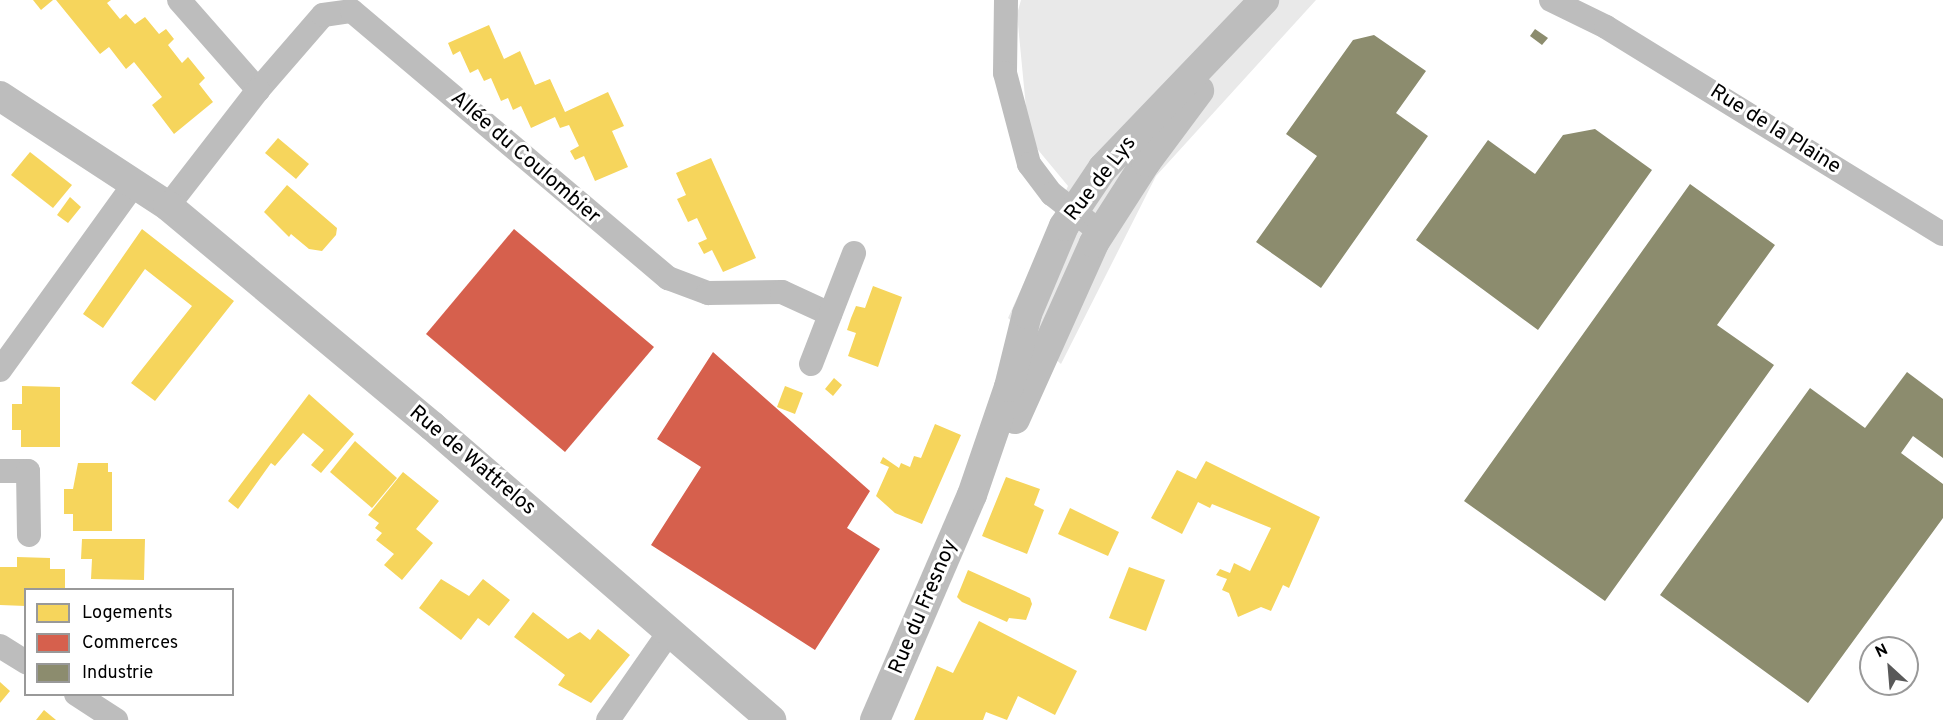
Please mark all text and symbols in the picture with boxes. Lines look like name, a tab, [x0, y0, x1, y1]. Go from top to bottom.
street label: Rue de la Plaine	[1705, 80, 1845, 180]
street label: Allée du Coulombier	[445, 86, 605, 230]
street label: Rue de Lys	[1060, 131, 1142, 227]
street label: Rue de Wattrelos	[403, 401, 541, 521]
street label: Rue du Fresnoy	[884, 536, 964, 678]
legend	[24, 588, 234, 696]
text: Logements	[82, 602, 173, 625]
text: Commerces	[82, 632, 178, 655]
north arrow	[1859, 636, 1919, 696]
text: N	[1872, 640, 1892, 663]
text: Industrie	[82, 662, 153, 685]

